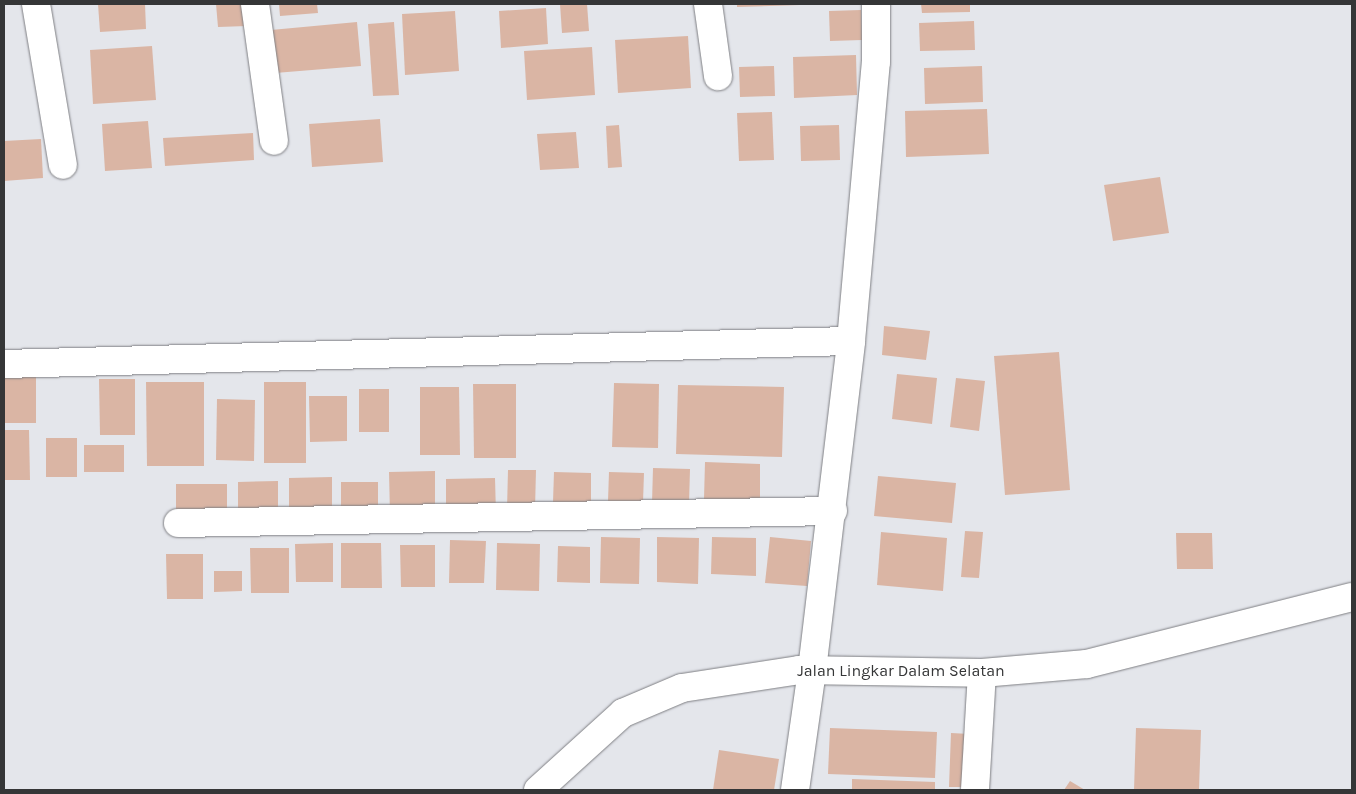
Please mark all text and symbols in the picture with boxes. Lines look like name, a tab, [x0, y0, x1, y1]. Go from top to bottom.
street label: Jalan Lingkar Dalam Selatan	[797, 661, 1005, 681]

